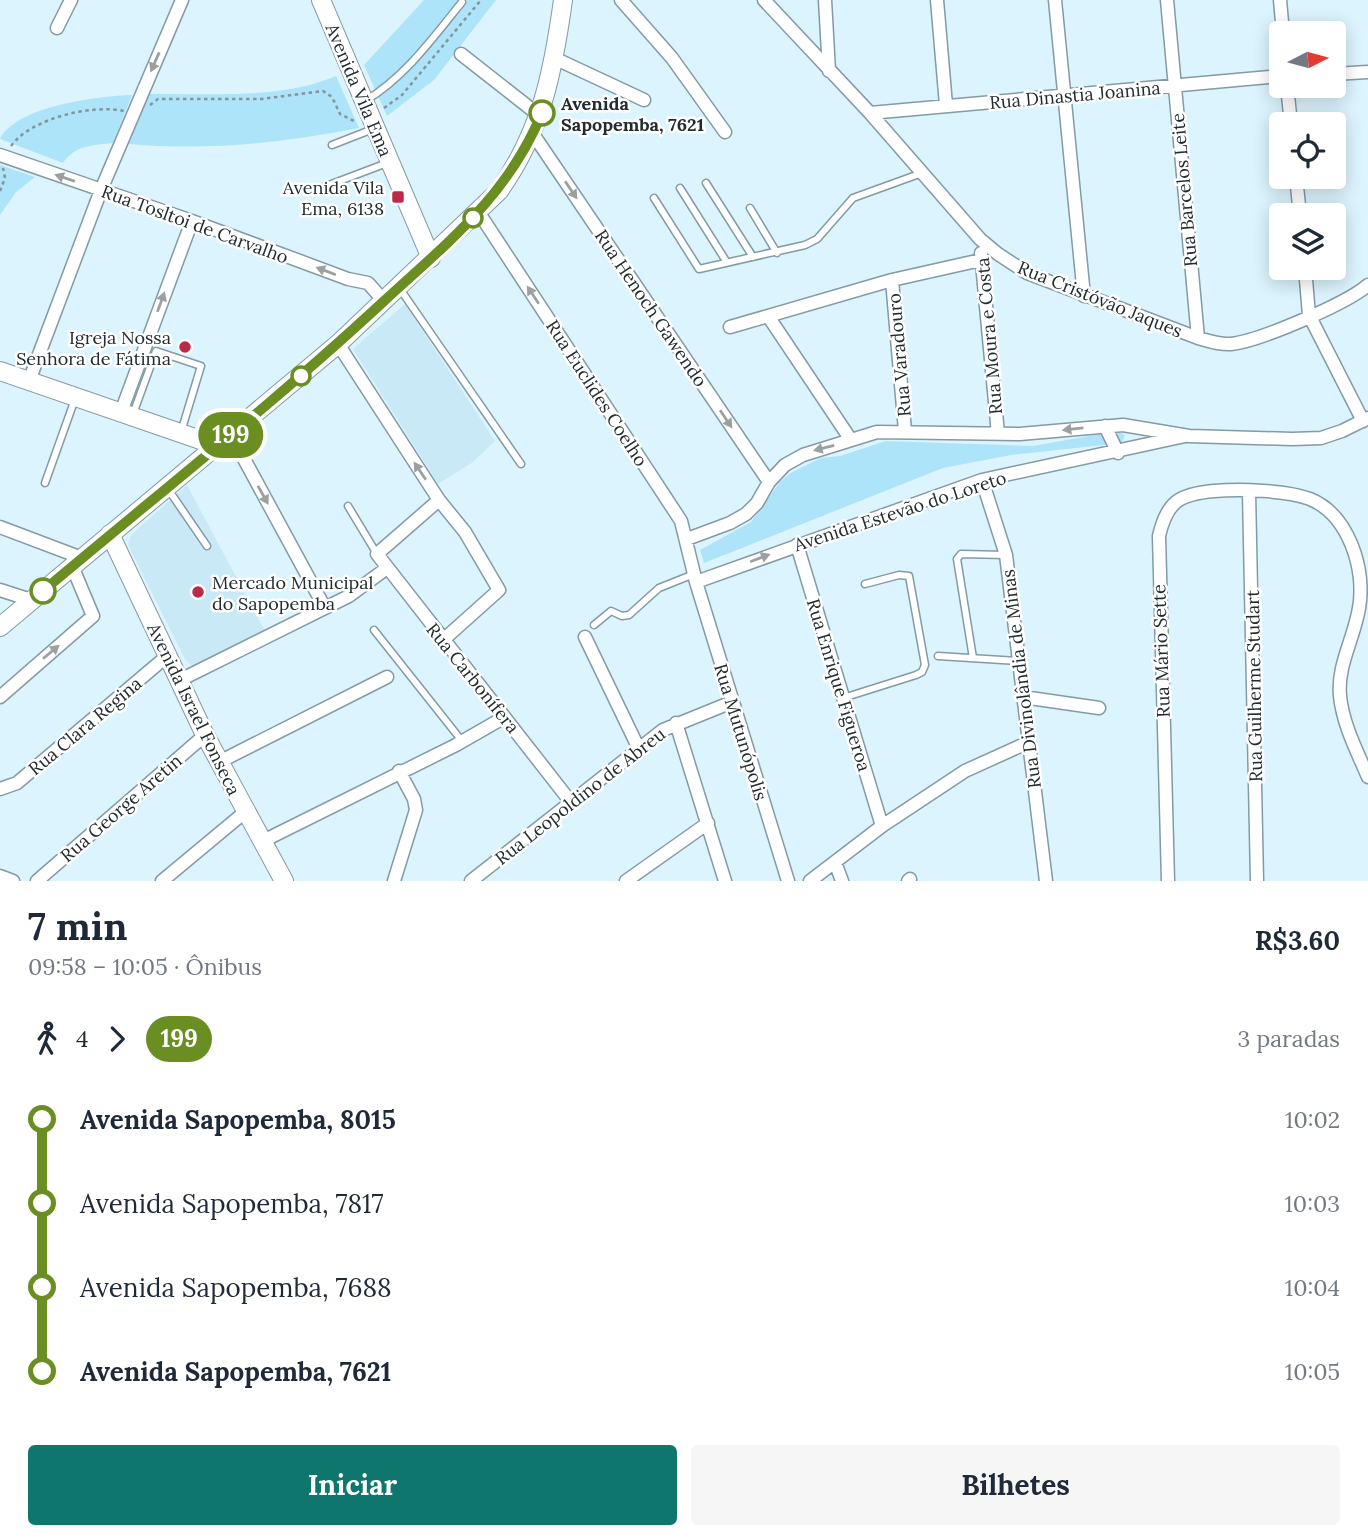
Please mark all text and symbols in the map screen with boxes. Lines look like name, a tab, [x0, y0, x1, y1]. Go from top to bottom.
street label: Avenida Vila Ema	[320, 19, 397, 160]
north arrow	[1269, 21, 1346, 98]
map controls	[1269, 21, 1346, 280]
one-way arrow	[149, 52, 160, 73]
street label: Rua Dinastia Joanina	[988, 76, 1162, 114]
place label: Avenida Sapopemba, 7621	[561, 92, 704, 136]
marker: Avenida Sapopemba, 7621	[529, 100, 555, 126]
street label: Rua Barcelos Leite	[1166, 112, 1202, 268]
button: locate	[1269, 112, 1346, 189]
one-way arrow	[55, 172, 76, 183]
place label: Avenida Vila Ema, 6138	[282, 176, 384, 220]
street label: Rua Tosltoi de Carvalho	[98, 179, 292, 269]
one-way arrow	[564, 181, 578, 199]
marker: Avenida Vila Ema, 6138	[390, 189, 406, 205]
button: layers	[1269, 203, 1346, 280]
unlabelled marker	[463, 208, 483, 228]
street label: Rua Henoch Gawendo	[590, 225, 712, 391]
street label: Rua Cristóvão Jaques	[1014, 255, 1186, 343]
street label: Rua Moura e Costa	[971, 256, 1007, 416]
one-way arrow	[315, 265, 336, 276]
one-way arrow	[526, 286, 540, 304]
one-way arrow	[156, 292, 167, 313]
street label: Rua Varadouro	[882, 292, 916, 418]
street label: Rua Euclides Coelho	[541, 315, 653, 471]
place label: Igreja Nossa Senhora de Fátima	[16, 326, 171, 370]
marker: Igreja Nossa Senhora de Fátima	[177, 339, 193, 355]
unlabelled marker	[291, 366, 311, 386]
one-way arrow	[719, 410, 732, 429]
line badge: 199	[191, 412, 271, 458]
text: 199	[212, 419, 250, 450]
one-way arrow	[1062, 424, 1084, 435]
one-way arrow	[813, 443, 835, 454]
one-way arrow	[413, 462, 427, 480]
street label: Avenida Estevão do Loreto	[790, 466, 1009, 557]
one-way arrow	[257, 485, 269, 505]
one-way arrow	[749, 553, 770, 564]
street label: Rua Divinolândia de Minas	[996, 568, 1046, 790]
place label: Mercado Municipal do Sapopemba	[212, 571, 374, 615]
unlabelled marker	[30, 578, 56, 604]
marker: Mercado Municipal do Sapopemba	[190, 584, 206, 600]
street label: Rua Mário Sette	[1147, 584, 1175, 718]
street label: Rua Guilherme Studart	[1241, 590, 1267, 782]
street label: Rua Enrique Figueroa	[802, 596, 876, 774]
street label: Avenida Israel Fonseca	[142, 618, 246, 799]
street label: Rua Carbonífera	[421, 618, 525, 738]
one-way arrow	[42, 644, 60, 660]
street label: Rua Mutunópolis	[709, 661, 773, 803]
street label: Rua Clara Regina	[24, 672, 146, 780]
street label: Rua Leopoldino de Abreu	[490, 722, 670, 870]
street label: Rua George Aretin	[56, 749, 187, 867]
text: 7 min	[28, 902, 127, 950]
text: R$3.60	[1255, 924, 1340, 957]
text: 09:58 – 10:05 · Ônibus	[28, 952, 262, 981]
icon: walk	[28, 1020, 66, 1058]
icon: forward	[98, 1020, 136, 1058]
text: 199	[160, 1023, 198, 1054]
text: 4	[76, 1024, 88, 1053]
text: 3 paradas	[1238, 1024, 1340, 1053]
text: Avenida Sapopemba, 8015	[80, 1103, 396, 1136]
text: 10:02	[1285, 1105, 1340, 1134]
text: Avenida Sapopemba, 7817	[80, 1187, 384, 1220]
text: 10:03	[1285, 1189, 1340, 1218]
text: Avenida Sapopemba, 7688	[80, 1271, 392, 1304]
text: 10:04	[1285, 1273, 1340, 1302]
text: Avenida Sapopemba, 7621	[80, 1355, 391, 1388]
text: 10:05	[1285, 1357, 1340, 1386]
button: Iniciar	[28, 1445, 677, 1525]
button: Bilhetes	[691, 1445, 1340, 1525]

